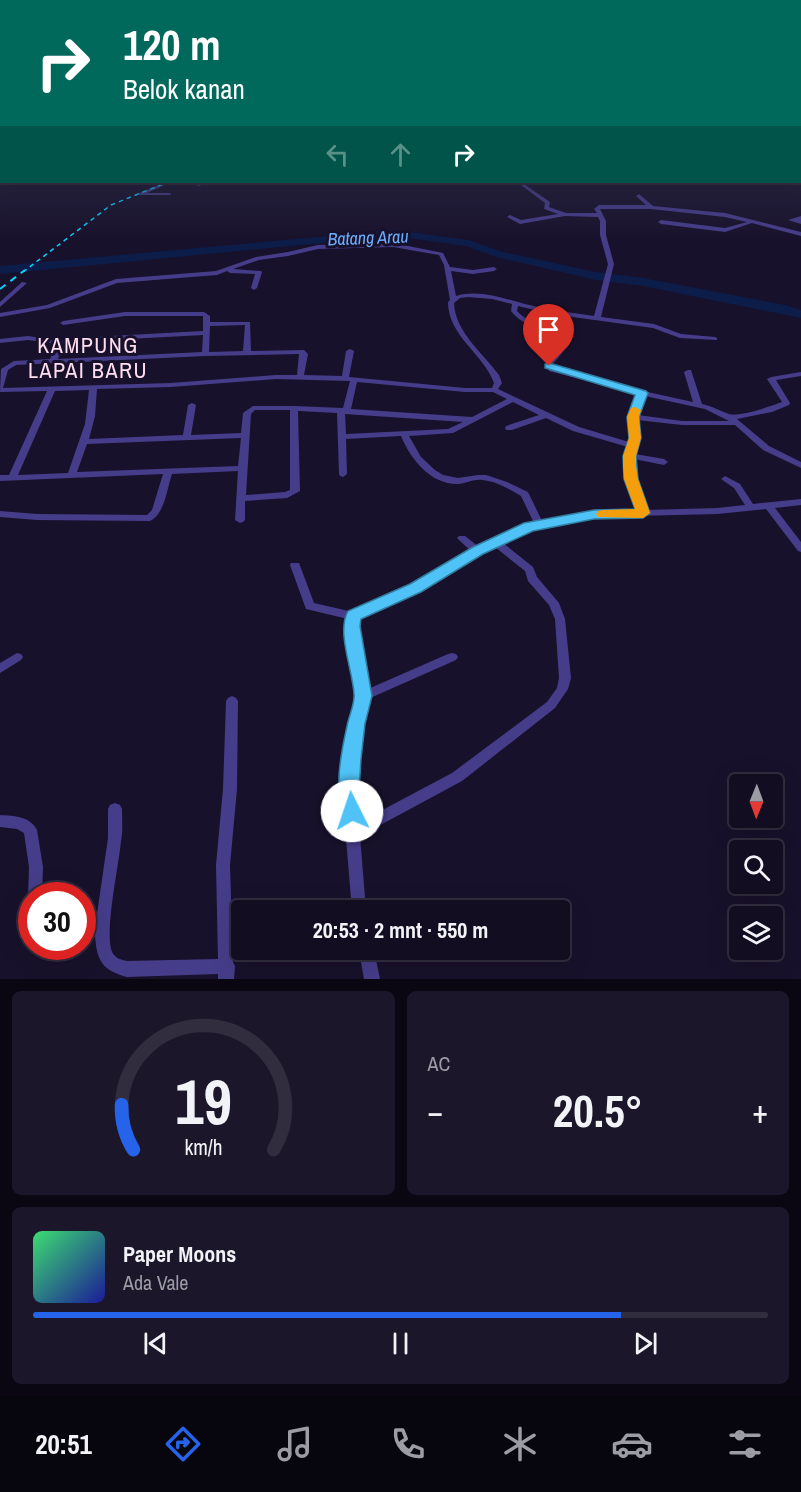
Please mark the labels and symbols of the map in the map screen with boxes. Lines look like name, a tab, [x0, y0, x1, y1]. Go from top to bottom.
water label: Batang Arau	[327, 224, 409, 251]
pin	[523, 304, 574, 366]
district label: KAMPUNG LAPAI BARU	[28, 330, 148, 385]
north arrow	[729, 774, 783, 828]
position arrow	[320, 779, 384, 843]
speed limit sign: 30	[18, 882, 96, 960]

